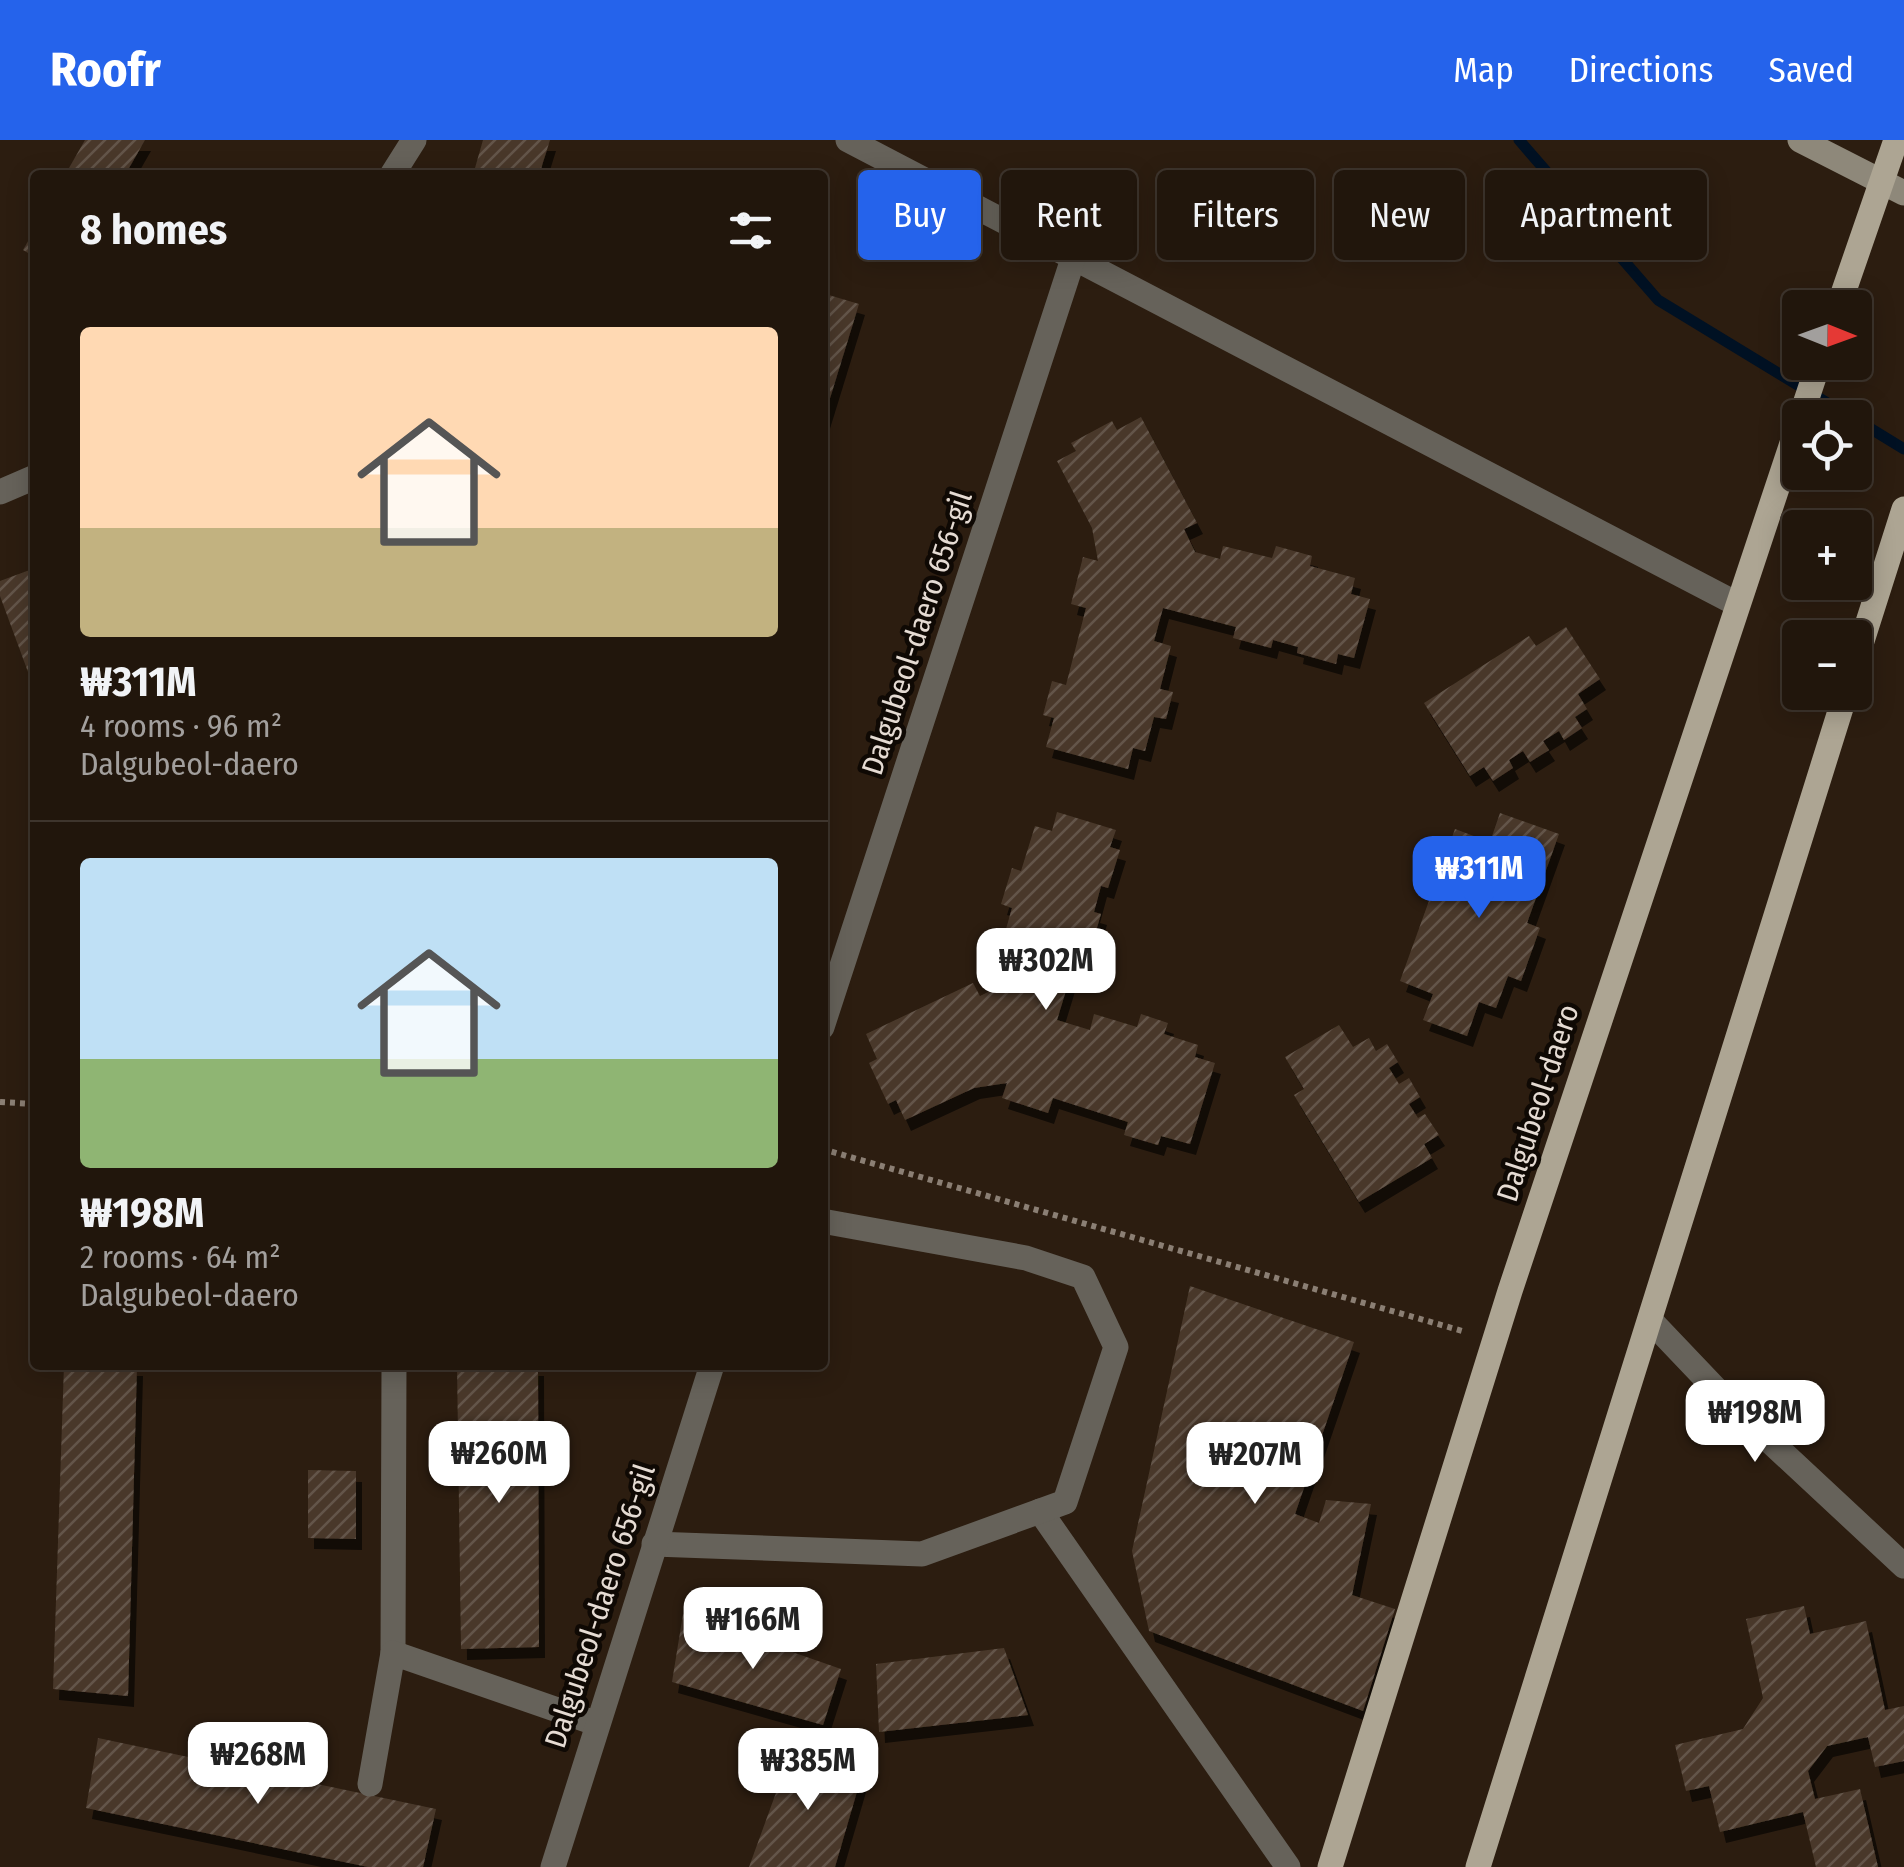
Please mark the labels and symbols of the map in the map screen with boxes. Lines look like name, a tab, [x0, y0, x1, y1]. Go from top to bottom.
north arrow	[1782, 290, 1872, 380]
street label: Dalgubeol-daero 656-gil	[854, 486, 980, 779]
pin: ₩311M	[1409, 836, 1549, 921]
pin: ₩302M	[976, 928, 1116, 1013]
street label: Dalgubeol-daero	[1489, 1000, 1587, 1206]
pin: ₩198M	[1685, 1380, 1825, 1465]
pin: ₩260M	[429, 1421, 569, 1506]
pin: ₩207M	[1185, 1422, 1325, 1507]
street label: Dalgubeol-daero 656-gil	[537, 1459, 663, 1752]
pin: ₩166M	[683, 1587, 823, 1672]
pin: ₩268M	[188, 1722, 328, 1807]
pin: ₩385M	[738, 1728, 878, 1813]

